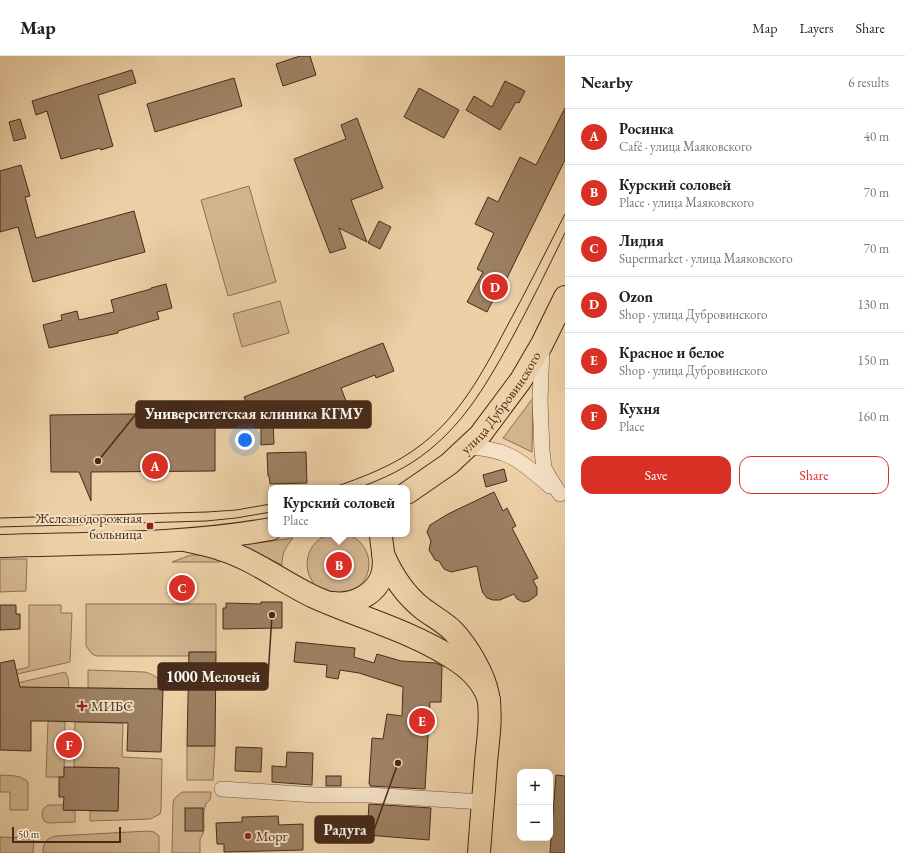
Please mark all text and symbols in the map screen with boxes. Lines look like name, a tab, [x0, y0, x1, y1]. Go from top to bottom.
text: Map	[20, 15, 56, 40]
text: Map	[752, 19, 777, 37]
text: Layers	[799, 19, 834, 37]
text: Share	[856, 19, 885, 37]
text: Nearby	[581, 71, 633, 93]
text: 6 results	[848, 74, 889, 91]
text: Росинка	[619, 119, 673, 138]
text: A	[589, 128, 599, 145]
text: 40 m	[864, 128, 889, 145]
text: Café · улица Маяковского	[619, 138, 752, 155]
text: Курский соловей	[619, 175, 731, 194]
text: B	[590, 184, 598, 201]
text: 70 m	[864, 184, 889, 201]
text: Place · улица Маяковского	[619, 194, 754, 211]
text: Лидия	[619, 231, 664, 250]
text: C	[589, 240, 599, 257]
text: 70 m	[864, 240, 889, 257]
text: Supermarket · улица Маяковского	[619, 250, 793, 267]
pin: D	[482, 272, 508, 302]
text: Ozon	[619, 287, 653, 306]
text: D	[589, 296, 599, 313]
text: 130 m	[858, 296, 889, 313]
text: Shop · улица Дубровинского	[619, 306, 768, 323]
text: Красное и белое	[619, 343, 724, 362]
street label: улица Дубровинского	[457, 348, 545, 458]
text: E	[590, 352, 598, 369]
text: 150 m	[858, 352, 889, 369]
text: Shop · улица Дубровинского	[619, 362, 768, 379]
text: Кухня	[619, 399, 660, 418]
callout: Университетская клиника КГМУ	[136, 401, 371, 428]
text: Университетская клиника КГМУ	[144, 404, 364, 423]
text: F	[590, 408, 598, 425]
text: 160 m	[858, 408, 889, 425]
text: Place	[619, 418, 645, 435]
your location	[235, 430, 255, 450]
pin: A	[142, 451, 168, 481]
button: Save	[581, 456, 731, 494]
button: Share	[739, 456, 889, 494]
popup	[268, 485, 410, 537]
text: Курский соловей	[283, 493, 395, 512]
place label: Железнодорожная больница	[35, 509, 142, 543]
text: Place	[283, 512, 309, 529]
marker: Железнодорожная больница	[145, 521, 155, 531]
pin: B	[326, 550, 352, 580]
pin: C	[169, 573, 195, 603]
callout: 1000 Мелочей	[158, 663, 268, 690]
text: 1000 Мелочей	[166, 667, 260, 686]
place label: МИБС	[91, 697, 133, 715]
marker: МИБС	[76, 700, 88, 712]
pin: E	[409, 706, 435, 736]
pin: F	[56, 730, 82, 760]
map controls	[517, 769, 553, 841]
button: +	[517, 769, 553, 805]
button: −	[517, 805, 553, 841]
callout: Радуга	[315, 816, 374, 843]
text: Радуга	[324, 820, 367, 839]
scale bar	[12, 825, 121, 844]
text: 50 m	[18, 827, 39, 841]
place label: Морг	[256, 827, 288, 845]
marker: Морг	[243, 831, 253, 841]

